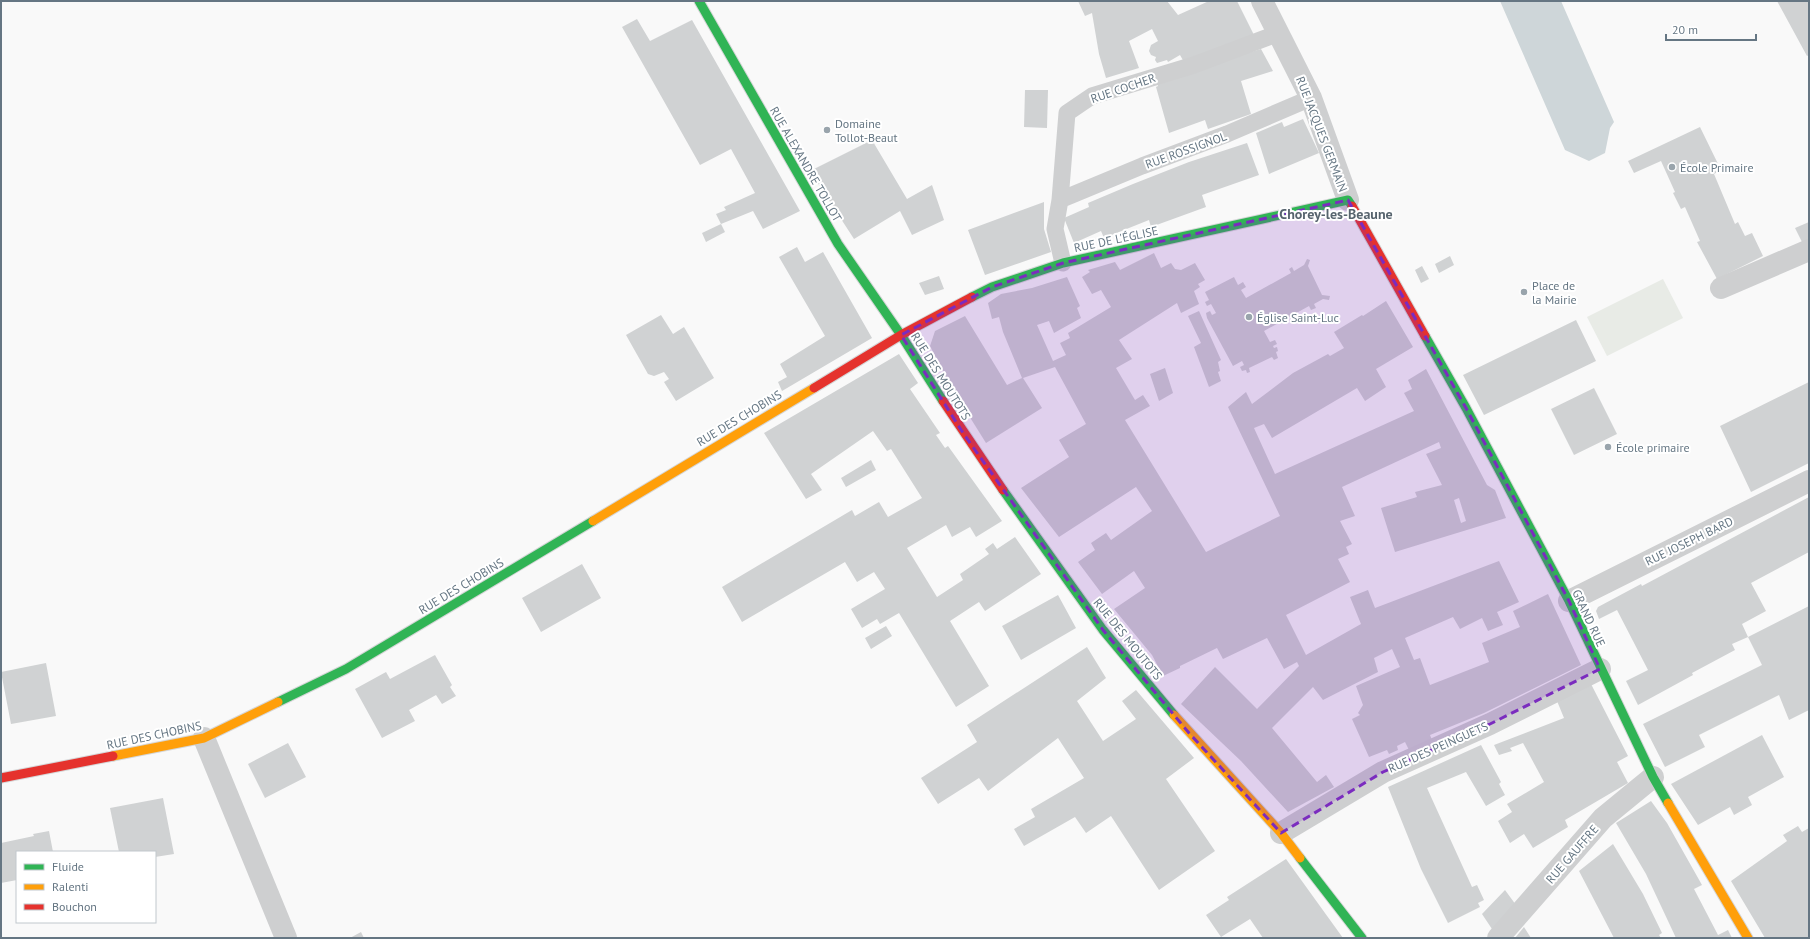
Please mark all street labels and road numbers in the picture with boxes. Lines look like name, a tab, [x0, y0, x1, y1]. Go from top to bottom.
street label: RUE COCHER	[1088, 70, 1158, 106]
street label: RUE JACQUES GERMAIN	[1293, 74, 1351, 194]
street label: RUE ALEXANDRE TOLLOT	[767, 104, 845, 225]
street label: RUE ROSSIGNOL	[1143, 128, 1229, 172]
street label: RUE DE L'ÉGLISE	[1073, 223, 1159, 255]
street label: RUE DES MOUTOTS	[908, 329, 974, 423]
street label: RUE DES CHOBINS	[694, 387, 784, 449]
street label: RUE JOSEPH BARD	[1643, 513, 1736, 569]
street label: RUE DES CHOBINS	[416, 555, 506, 617]
street label: GRAND RUE	[1569, 587, 1609, 649]
street label: RUE DES MOUTOTS	[1090, 595, 1166, 683]
street label: RUE DES CHOBINS	[105, 718, 203, 752]
street label: RUE DES PEINGUETS	[1386, 718, 1490, 776]
street label: RUE GAUFFRE	[1542, 822, 1602, 886]

